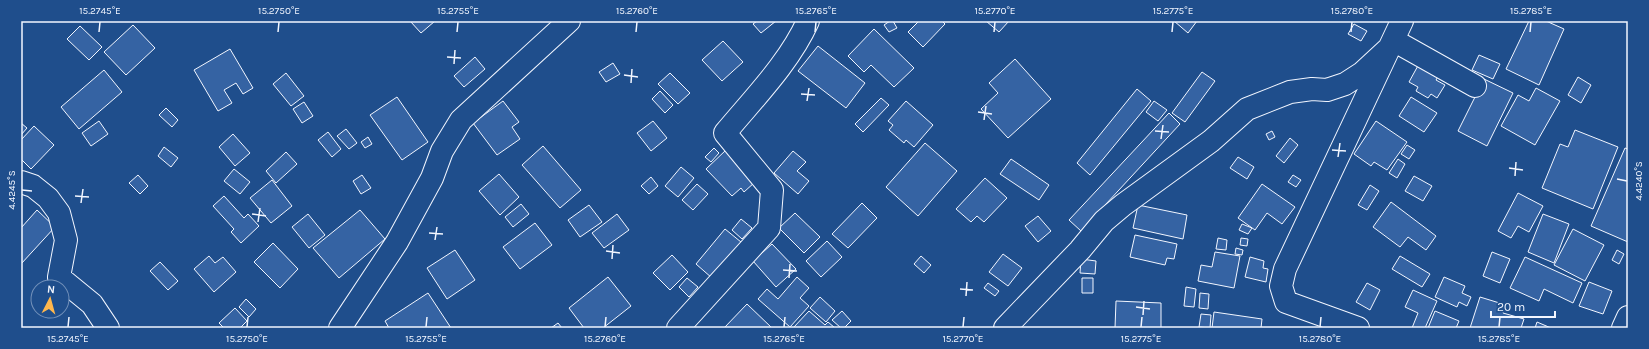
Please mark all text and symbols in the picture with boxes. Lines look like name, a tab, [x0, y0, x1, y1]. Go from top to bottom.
text: 15.2745°E	[79, 5, 121, 17]
text: 15.2750°E	[258, 5, 300, 17]
text: 15.2755°E	[437, 5, 479, 17]
text: 15.2760°E	[616, 5, 658, 17]
text: 15.2765°E	[795, 5, 837, 17]
text: 15.2770°E	[975, 5, 1015, 17]
text: 15.2775°E	[1153, 5, 1193, 17]
text: 15.2780°E	[1331, 5, 1373, 17]
text: 15.2785°E	[1510, 5, 1552, 17]
text: 4.4240°S	[1633, 161, 1645, 201]
text: 4.4245°S	[6, 170, 18, 210]
north arrow	[30, 279, 70, 319]
text: N	[46, 283, 56, 296]
scale bar	[1491, 293, 1555, 319]
text: 20 m	[1497, 300, 1525, 314]
text: 15.2745°E	[47, 333, 89, 345]
text: 15.2750°E	[226, 333, 268, 345]
text: 15.2755°E	[405, 333, 447, 345]
text: 15.2760°E	[584, 333, 626, 345]
text: 15.2765°E	[763, 333, 805, 345]
text: 15.2770°E	[943, 333, 983, 345]
text: 15.2775°E	[1121, 333, 1161, 345]
text: 15.2780°E	[1299, 333, 1341, 345]
text: 15.2785°E	[1478, 333, 1520, 345]

